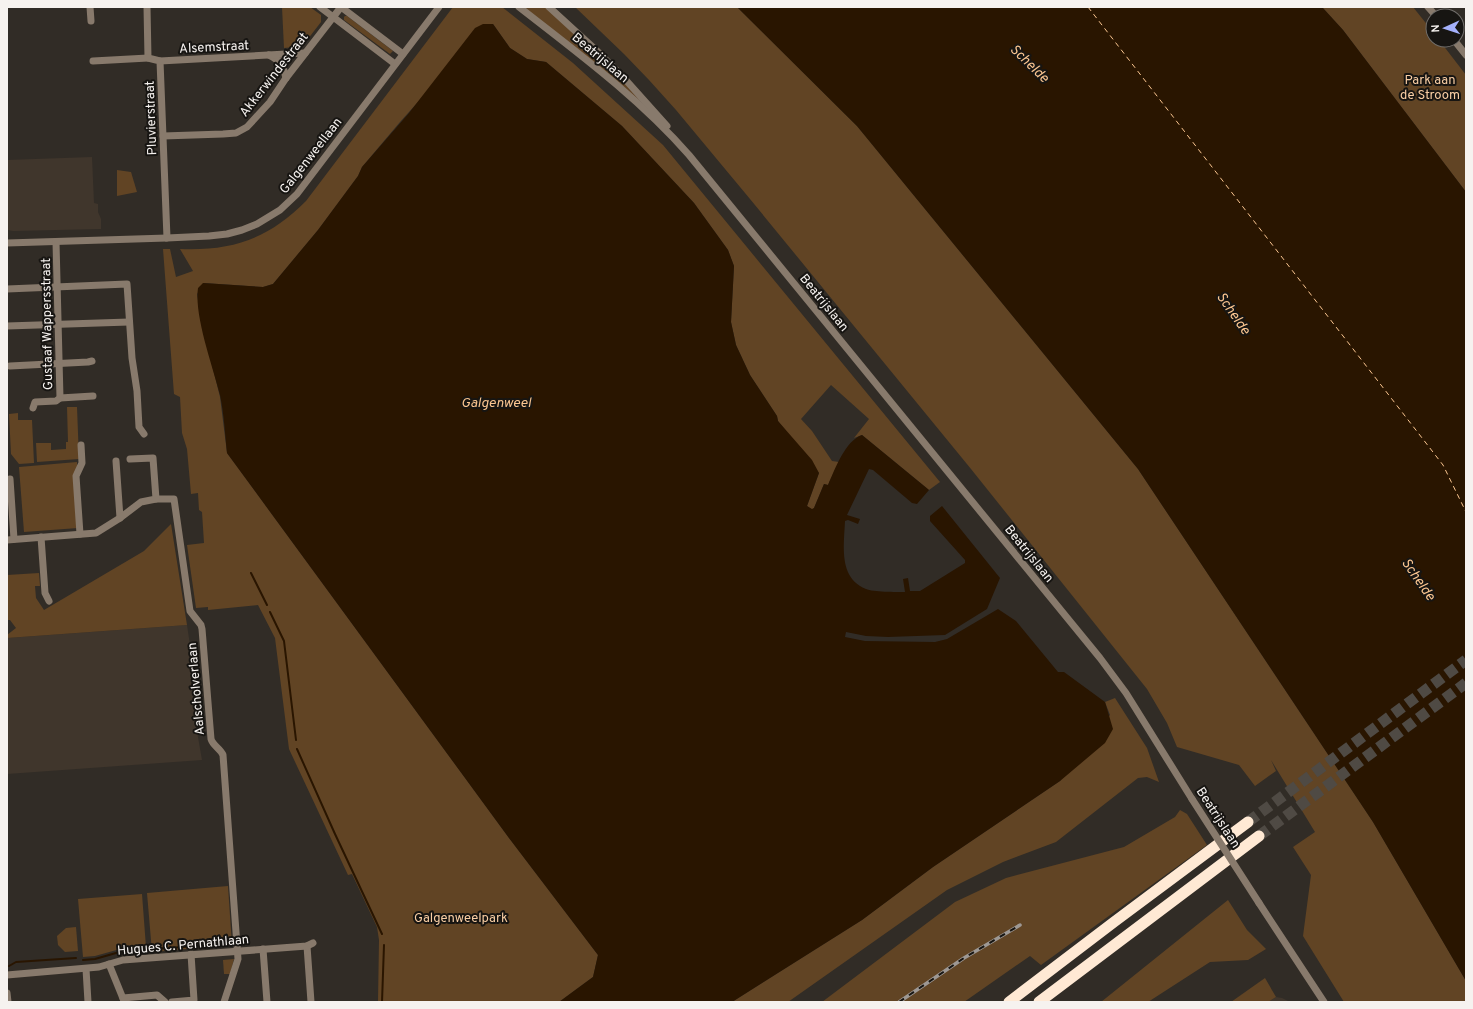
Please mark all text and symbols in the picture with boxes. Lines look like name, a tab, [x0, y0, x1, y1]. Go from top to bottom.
north arrow	[1425, 8, 1465, 48]
text: N	[1429, 24, 1443, 33]
street label: Akkerwindestraat	[237, 30, 312, 120]
street label: Beatrijslaan	[568, 30, 631, 87]
street label: Alsemstraat	[179, 38, 250, 58]
water label: Schelde	[1006, 41, 1053, 87]
park label: Park aan de Stroom	[1400, 73, 1460, 104]
street label: Pluvierstraat	[143, 80, 161, 156]
street label: Galgenweellaan	[277, 115, 346, 197]
street label: Gustaaf Wappersstraat	[39, 258, 57, 390]
street label: Beatrijslaan	[795, 271, 851, 335]
water label: Schelde	[1212, 289, 1254, 339]
water label: Galgenweel	[461, 395, 532, 412]
street label: Beatrijslaan	[1000, 522, 1056, 586]
water label: Schelde	[1397, 555, 1439, 605]
street label: Aalscholverlaan	[185, 642, 209, 736]
street label: Beatrijslaan	[1192, 785, 1243, 852]
park label: Galgenweelpark	[414, 911, 508, 927]
street label: Hugues C. Pernathlaan	[117, 932, 250, 960]

